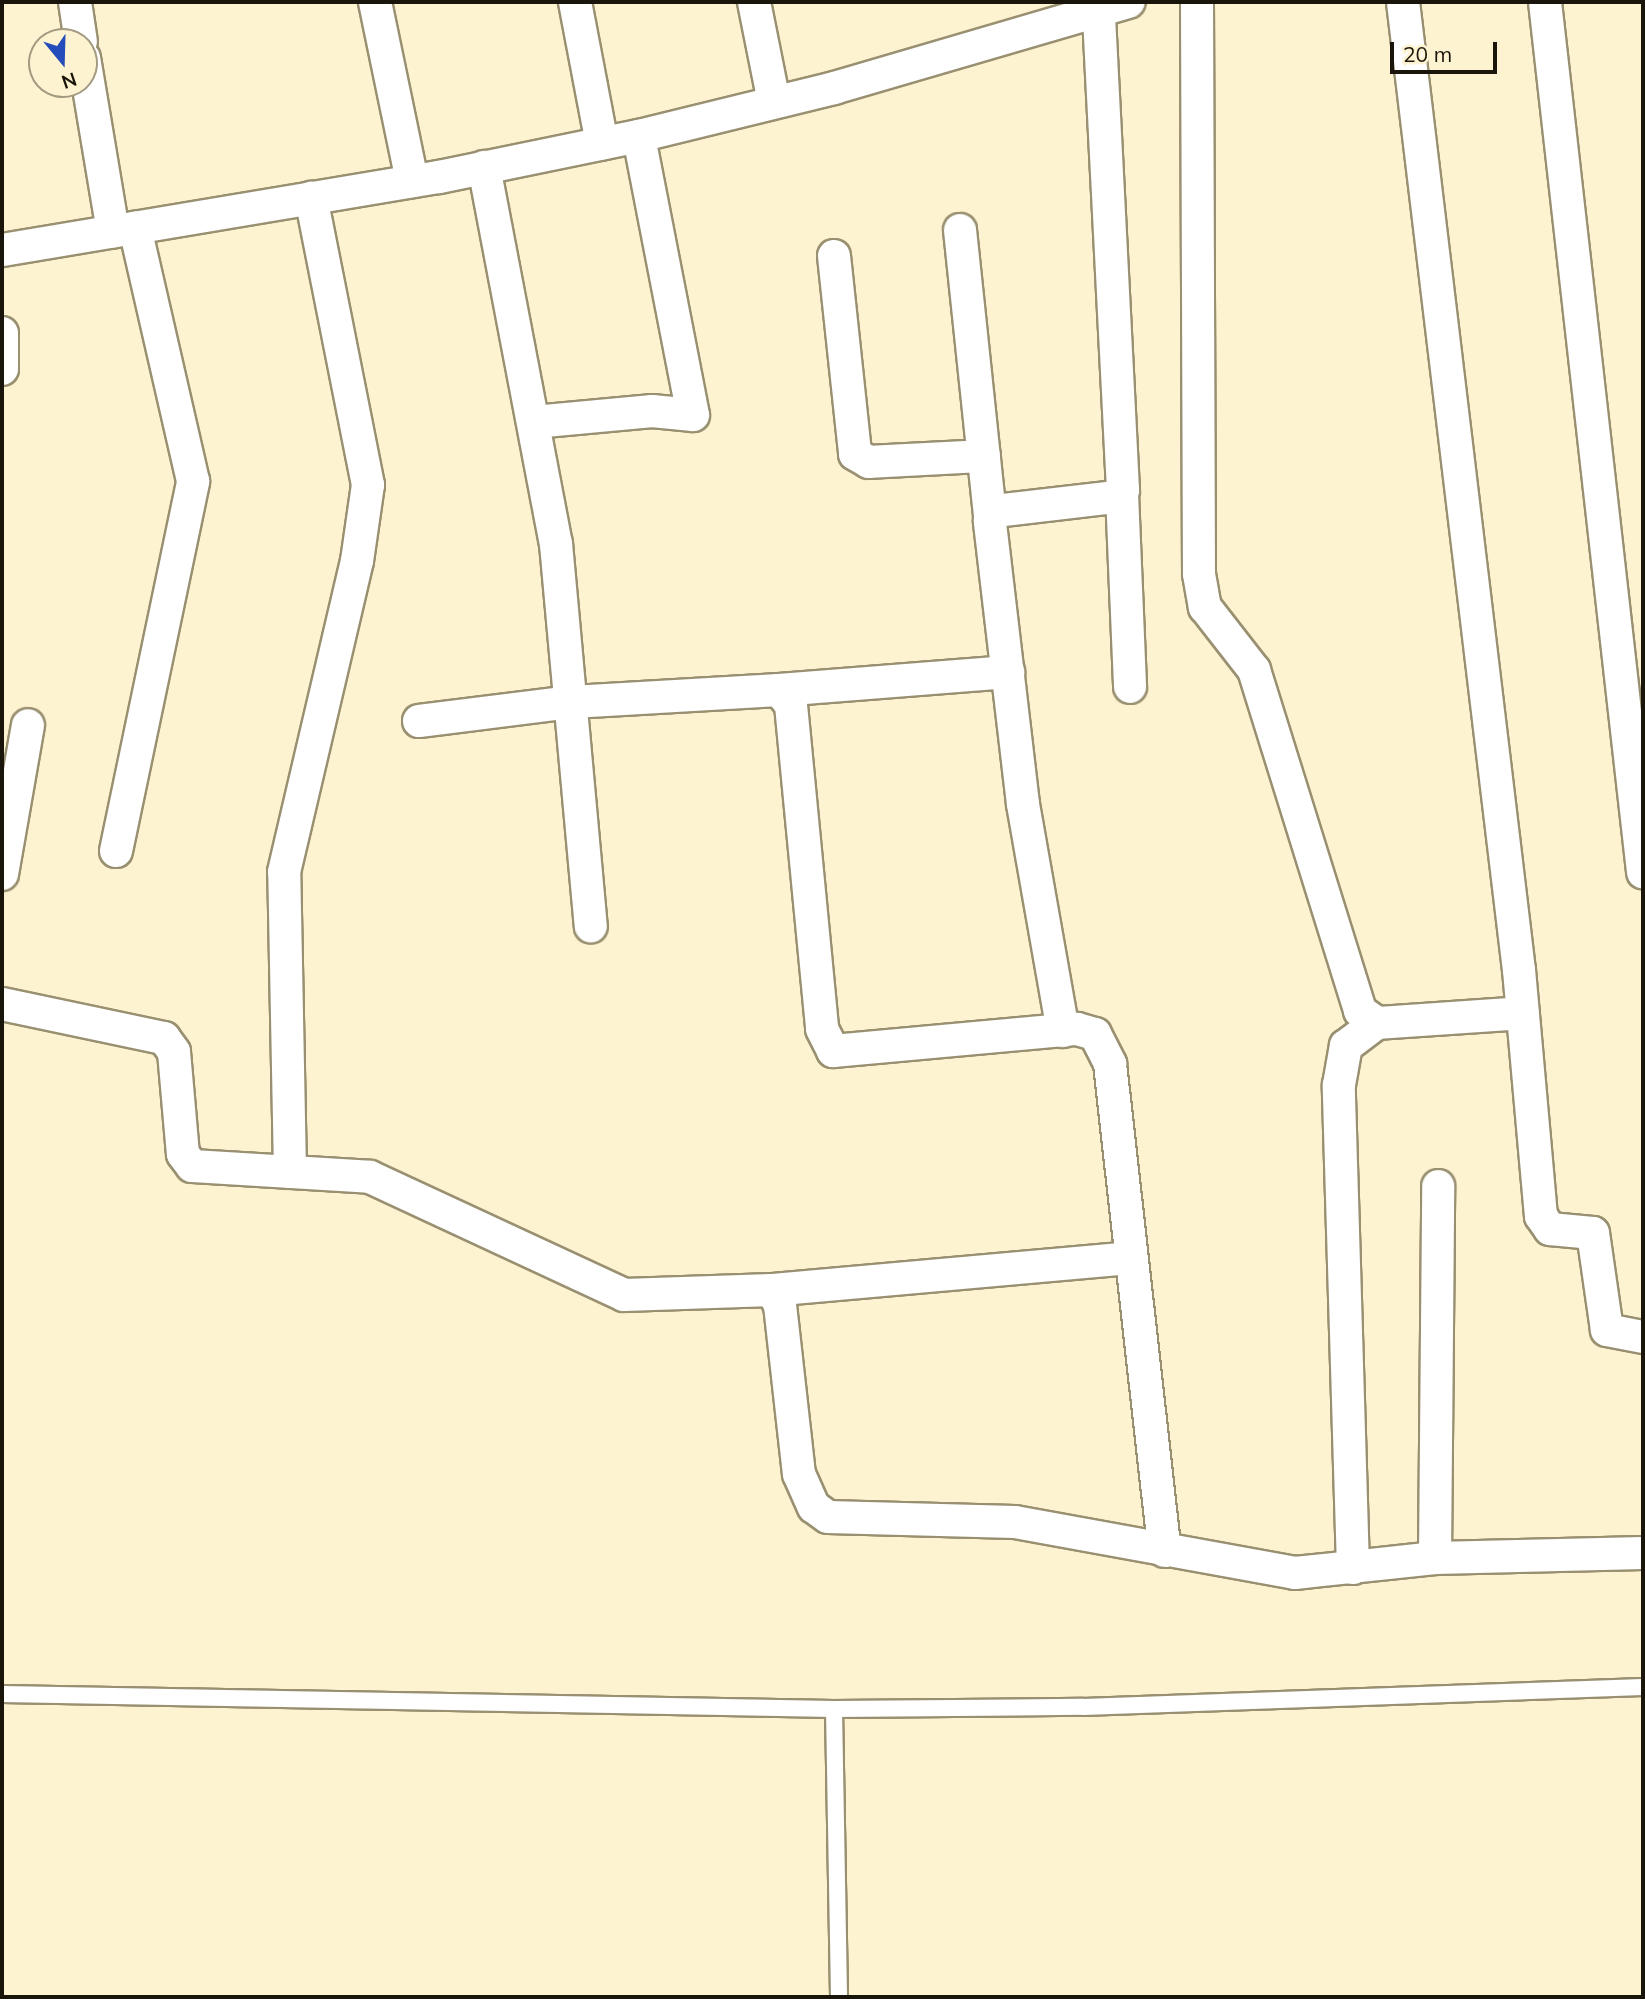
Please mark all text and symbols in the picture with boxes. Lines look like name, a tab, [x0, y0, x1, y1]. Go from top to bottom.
north arrow	[28, 28, 98, 98]
scale bar	[1393, 28, 1500, 72]
text: 20 m	[1403, 41, 1452, 67]
text: N	[58, 67, 80, 95]

